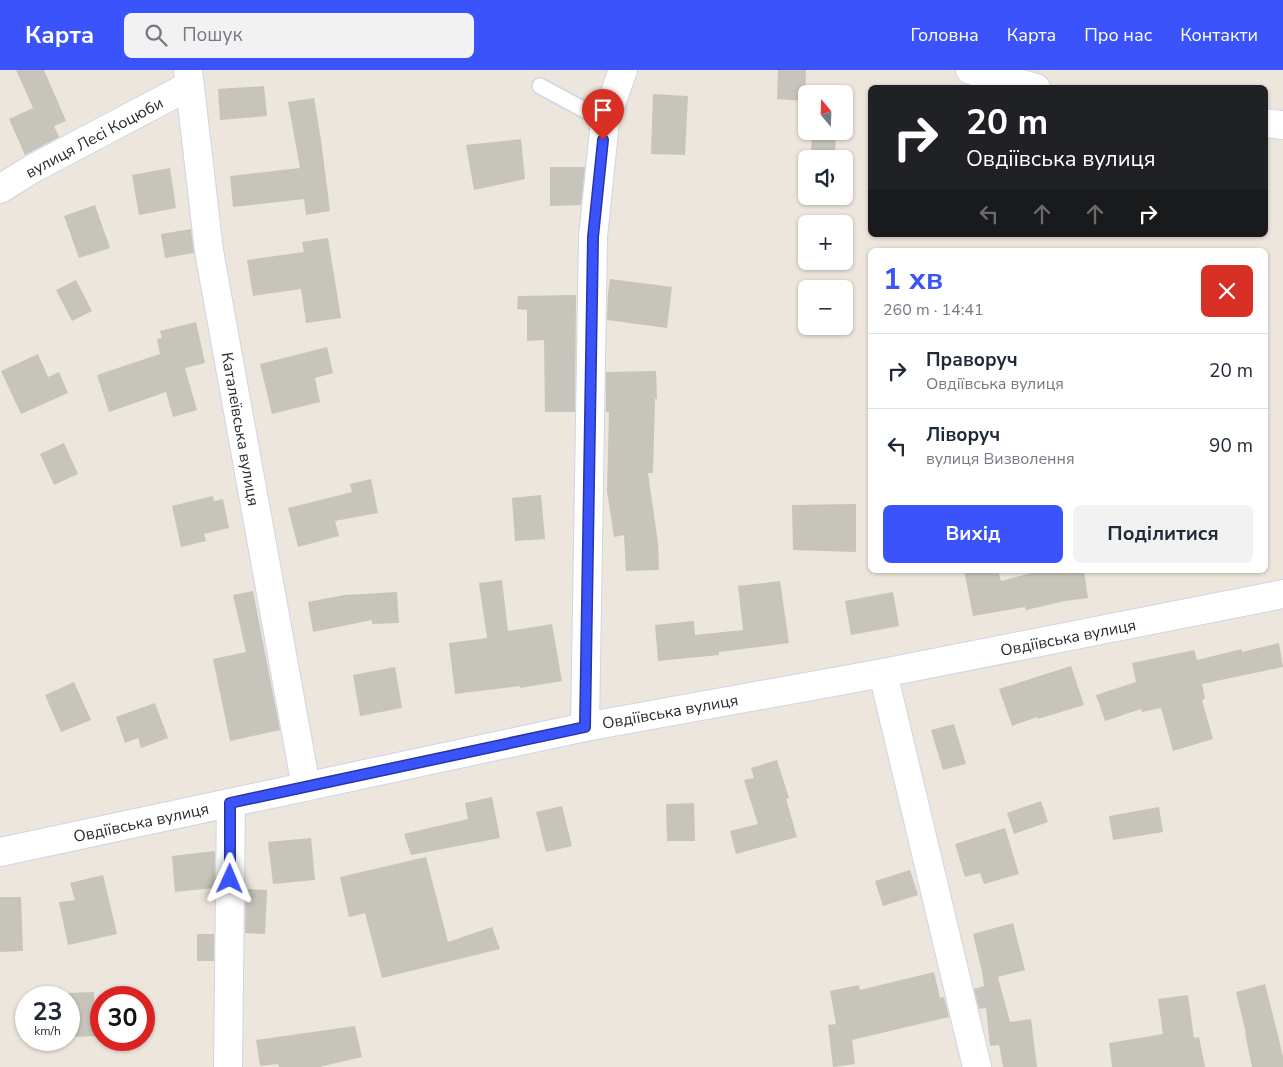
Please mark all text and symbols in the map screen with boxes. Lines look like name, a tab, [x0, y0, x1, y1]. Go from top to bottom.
search box	[124, 13, 474, 58]
text: Карта	[25, 19, 94, 51]
icon: search	[142, 21, 170, 49]
text: Пошук	[182, 22, 242, 48]
text: Головна	[910, 23, 979, 47]
text: Карта	[1007, 23, 1056, 47]
text: Про нас	[1084, 23, 1152, 47]
text: Контакти	[1180, 23, 1258, 47]
north arrow	[798, 85, 852, 140]
map controls	[798, 85, 853, 335]
pin	[582, 89, 624, 140]
street label: вулиця Лесі Коцюби	[22, 92, 167, 184]
icon: arrive	[589, 96, 617, 124]
text: 20 m	[966, 99, 1048, 146]
icon: right	[883, 105, 948, 170]
text: Овдіївська вулиця	[966, 144, 1156, 174]
button: sound	[798, 150, 853, 205]
icon: left	[975, 200, 1003, 228]
icon: ahead	[1028, 200, 1056, 228]
icon: ahead	[1081, 200, 1109, 228]
icon: right	[1134, 200, 1162, 228]
button: +	[798, 215, 853, 270]
text: 1 хв	[883, 259, 943, 300]
button: close	[1201, 265, 1253, 317]
button: −	[798, 280, 853, 335]
text: 260 m · 14:41	[883, 299, 984, 321]
text: Праворуч	[926, 347, 1018, 373]
street label: Каталеївська вулиця	[216, 351, 264, 508]
icon: right	[883, 357, 911, 385]
text: 20 m	[1209, 358, 1253, 384]
text: Овдіївська вулиця	[926, 373, 1064, 395]
text: Ліворуч	[926, 422, 1000, 448]
icon: left	[883, 432, 911, 460]
text: 90 m	[1209, 433, 1253, 459]
text: вулиця Визволення	[926, 448, 1075, 470]
button: Вихід	[883, 505, 1063, 563]
button: Поділитися	[1073, 505, 1253, 563]
street label: Овдіївська вулиця	[998, 614, 1138, 662]
street label: Овдіївська вулиця	[600, 689, 740, 735]
street label: Овдіївська вулиця	[72, 798, 211, 848]
position arrow	[203, 852, 255, 904]
speed limit sign: 30	[90, 986, 155, 1051]
text: 23	[32, 995, 63, 1029]
text: km/h	[34, 1023, 61, 1039]

